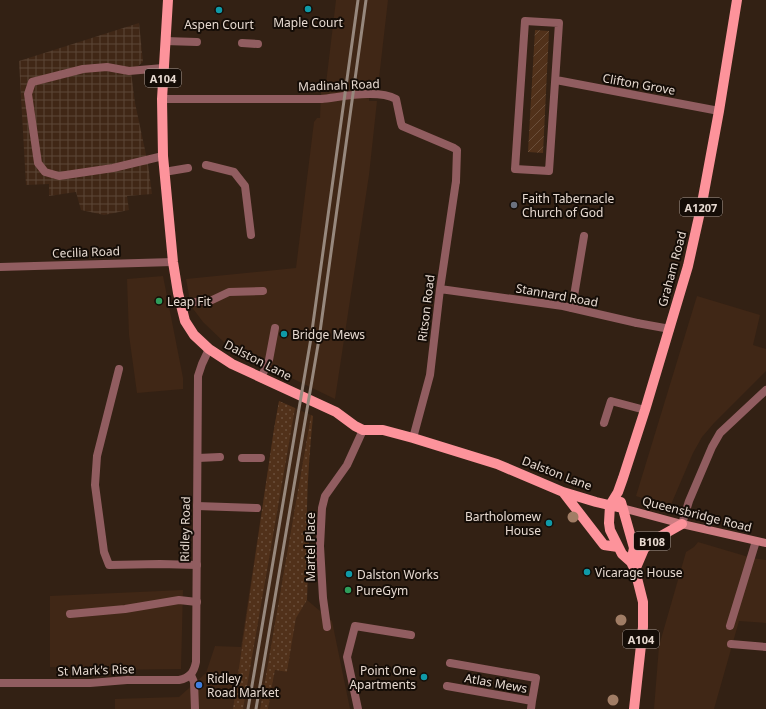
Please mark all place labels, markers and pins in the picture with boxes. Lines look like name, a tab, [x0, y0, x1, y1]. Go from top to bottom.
marker: Maple Court	[303, 4, 313, 14]
marker: Aspen Court	[214, 5, 224, 15]
place label: Maple Court	[273, 14, 343, 31]
place label: Aspen Court	[184, 16, 254, 33]
place label: Faith Tabernacle Church of God	[522, 190, 614, 221]
marker: Faith Tabernacle Church of God	[509, 200, 519, 210]
place label: Leap Fit	[167, 293, 212, 310]
marker: Leap Fit	[154, 296, 164, 306]
place label: Bridge Mews	[292, 326, 365, 343]
marker: Bridge Mews	[279, 329, 289, 339]
place label: Bartholomew House	[465, 508, 542, 539]
marker: Bartholomew House	[544, 518, 554, 528]
place label: Vicarage House	[595, 564, 683, 581]
place label: Dalston Works	[357, 566, 439, 583]
marker: Vicarage House	[582, 567, 592, 577]
marker: Dalston Works	[344, 569, 354, 579]
place label: PureGym	[356, 582, 408, 599]
marker: PureGym	[343, 585, 353, 595]
place label: Point One Apartments	[349, 662, 416, 693]
place label: Ridley Road Market	[207, 670, 280, 701]
marker: Point One Apartments	[419, 672, 429, 682]
marker: Ridley Road Market	[194, 680, 204, 690]

